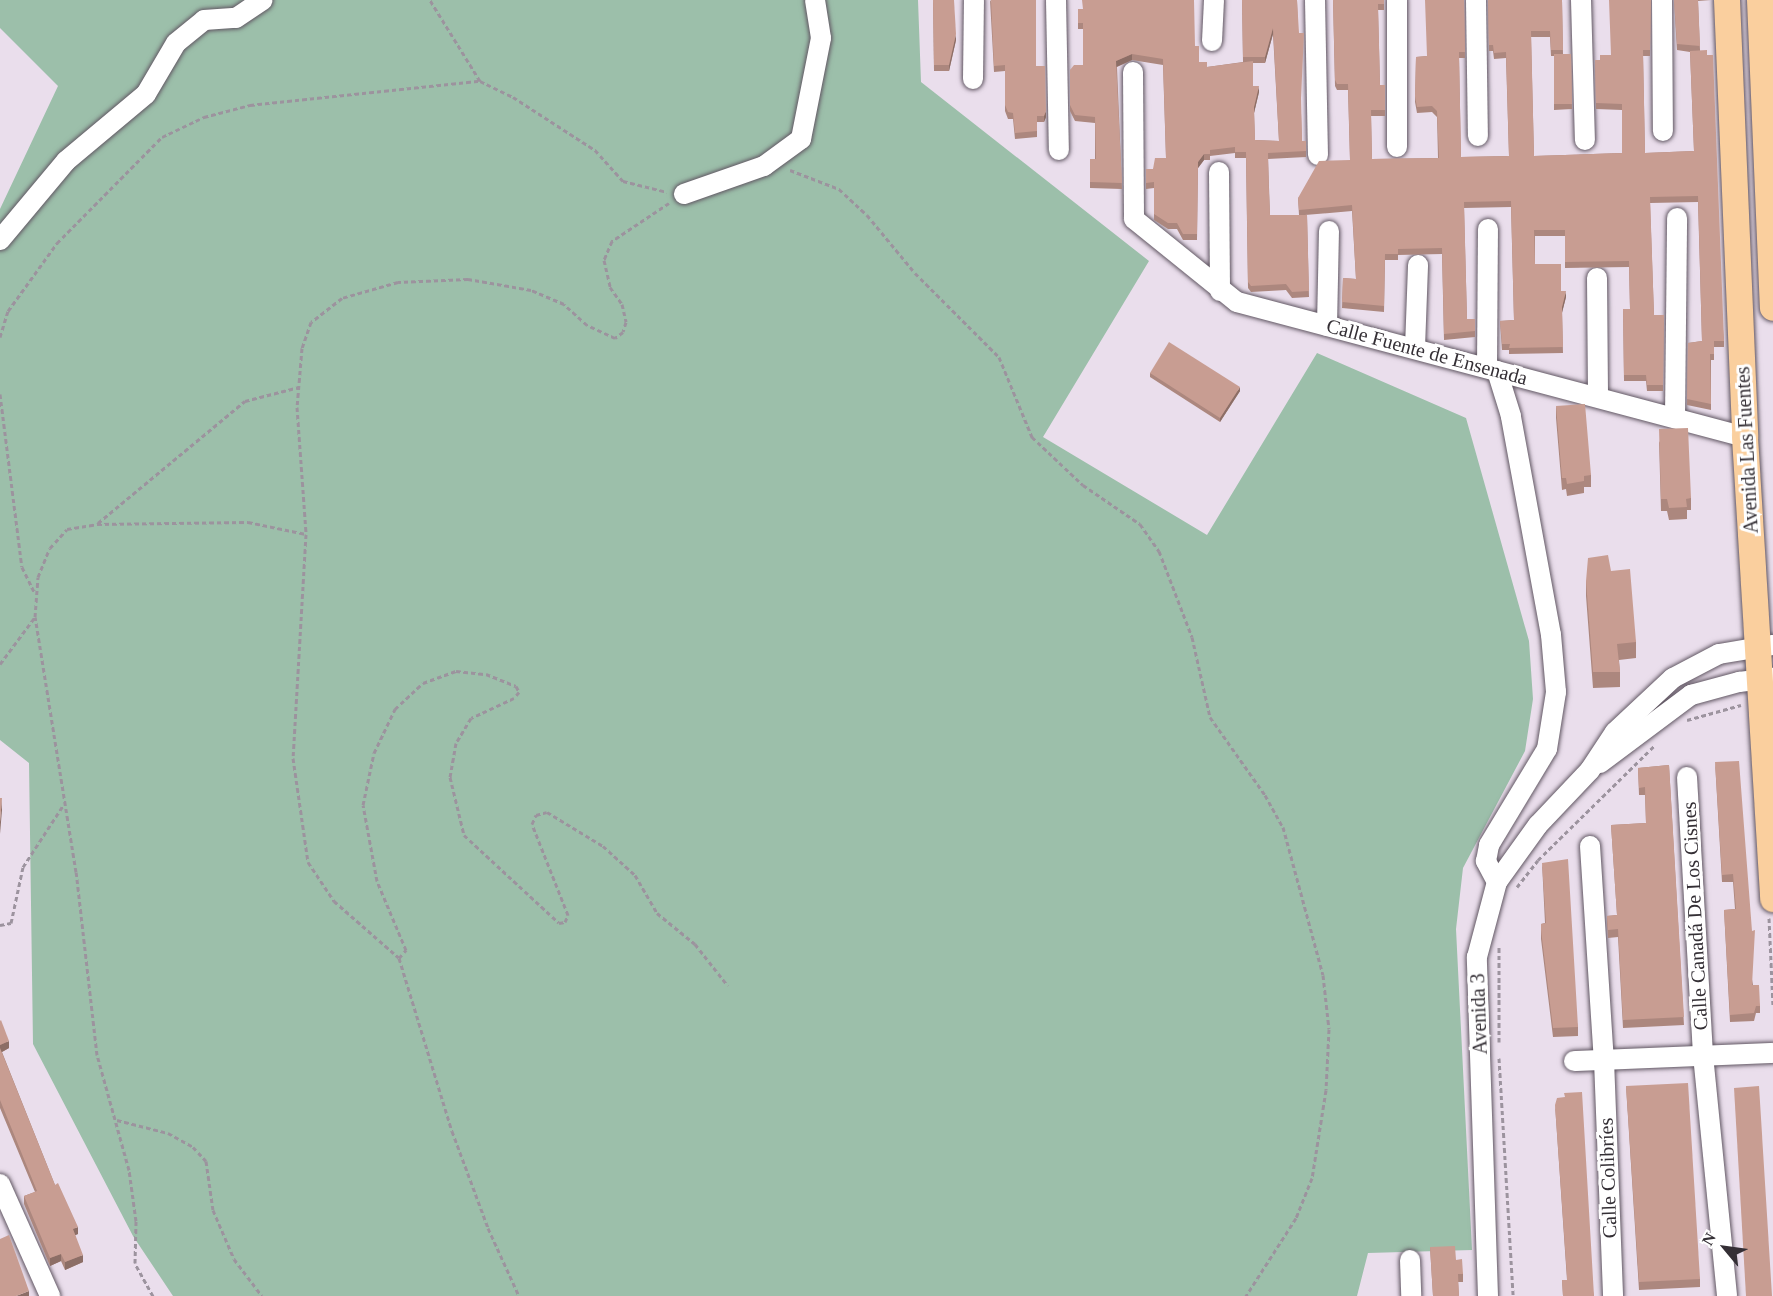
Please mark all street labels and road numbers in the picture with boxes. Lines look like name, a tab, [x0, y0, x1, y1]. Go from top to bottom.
street label: Calle Fuente de Ensenada	[1324, 314, 1530, 390]
street label: Avenida Las Fuentes	[1731, 366, 1763, 534]
street label: Calle Canadá De Los Cisnes	[1677, 801, 1713, 1031]
street label: Avenida 3	[1466, 973, 1492, 1055]
street label: Calle Colibríes	[1594, 1117, 1622, 1239]

